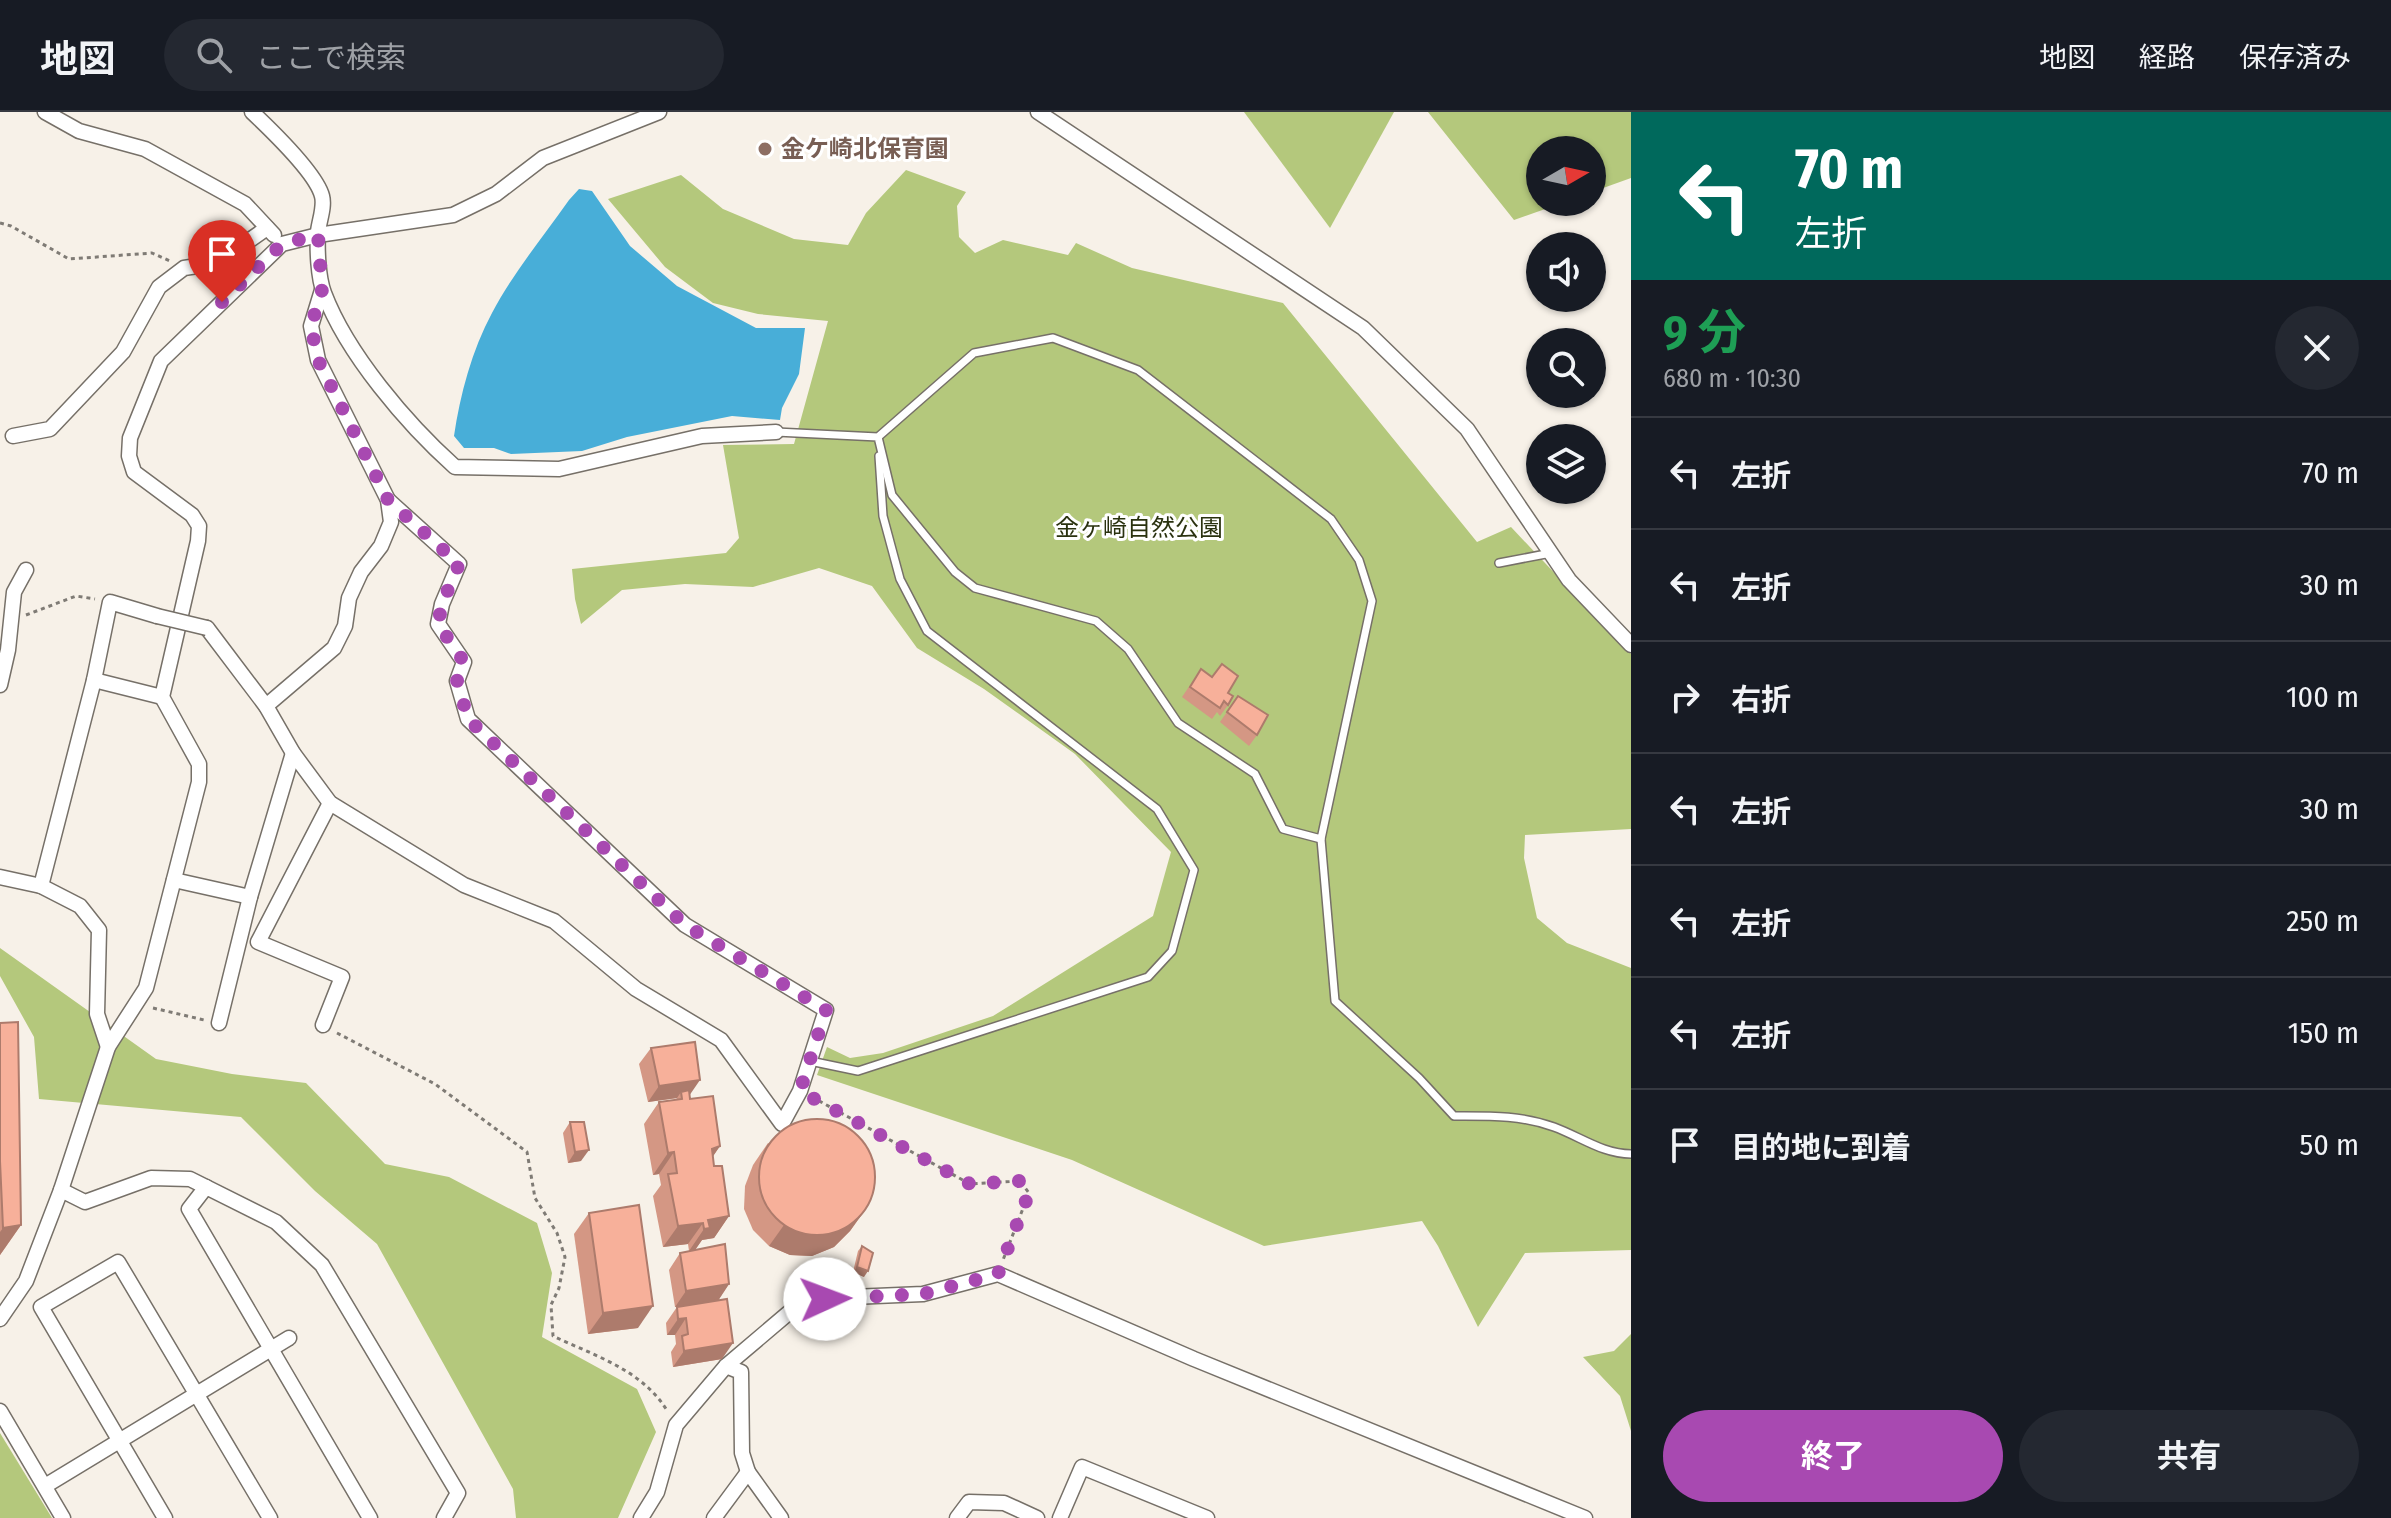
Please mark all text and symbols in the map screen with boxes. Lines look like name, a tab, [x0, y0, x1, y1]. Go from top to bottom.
search box	[164, 19, 724, 91]
icon: search	[192, 33, 236, 77]
text: 地図	[40, 36, 116, 82]
text: ここで検索	[256, 40, 406, 76]
text: 地図	[2039, 41, 2095, 74]
text: 経路	[2139, 41, 2195, 74]
text: 保存済み	[2239, 41, 2351, 74]
place label: 金ケ崎北保育園	[781, 135, 949, 163]
north arrow	[1526, 136, 1606, 216]
map controls	[1526, 136, 1606, 504]
text: 70 m	[1795, 136, 1903, 203]
marker: 金ケ崎北保育園	[756, 140, 774, 158]
icon: left	[1663, 144, 1767, 248]
text: 左折	[1795, 212, 1867, 256]
pin	[188, 220, 256, 302]
icon: arrive	[200, 232, 244, 276]
button: sound	[1526, 232, 1606, 312]
text: 9 分	[1663, 304, 1746, 362]
button: close	[2275, 306, 2359, 390]
button: search	[1526, 328, 1606, 408]
text: 680 m · 10:30	[1663, 363, 1801, 394]
button: layers	[1526, 424, 1606, 504]
icon: left	[1663, 451, 1707, 495]
text: 70 m	[2301, 455, 2359, 491]
text: 左折	[1731, 458, 1791, 494]
park label: 金ヶ崎自然公園	[1055, 514, 1223, 542]
icon: left	[1663, 563, 1707, 607]
text: 30 m	[2300, 567, 2359, 603]
text: 左折	[1731, 570, 1791, 606]
icon: right	[1663, 675, 1707, 719]
text: 100 m	[2286, 679, 2359, 715]
text: 右折	[1731, 682, 1791, 718]
icon: left	[1663, 787, 1707, 831]
text: 30 m	[2300, 791, 2359, 827]
text: 左折	[1731, 794, 1791, 830]
icon: left	[1663, 899, 1707, 943]
text: 250 m	[2286, 903, 2359, 939]
text: 左折	[1731, 906, 1791, 942]
icon: left	[1663, 1011, 1707, 1055]
text: 150 m	[2288, 1015, 2359, 1051]
text: 左折	[1731, 1018, 1791, 1054]
icon: arrive	[1663, 1123, 1707, 1167]
text: 50 m	[2299, 1127, 2359, 1163]
text: 目的地に到着	[1731, 1130, 1911, 1166]
position arrow	[783, 1257, 867, 1341]
button: 終了	[1663, 1410, 2003, 1502]
button: 共有	[2019, 1410, 2359, 1502]

